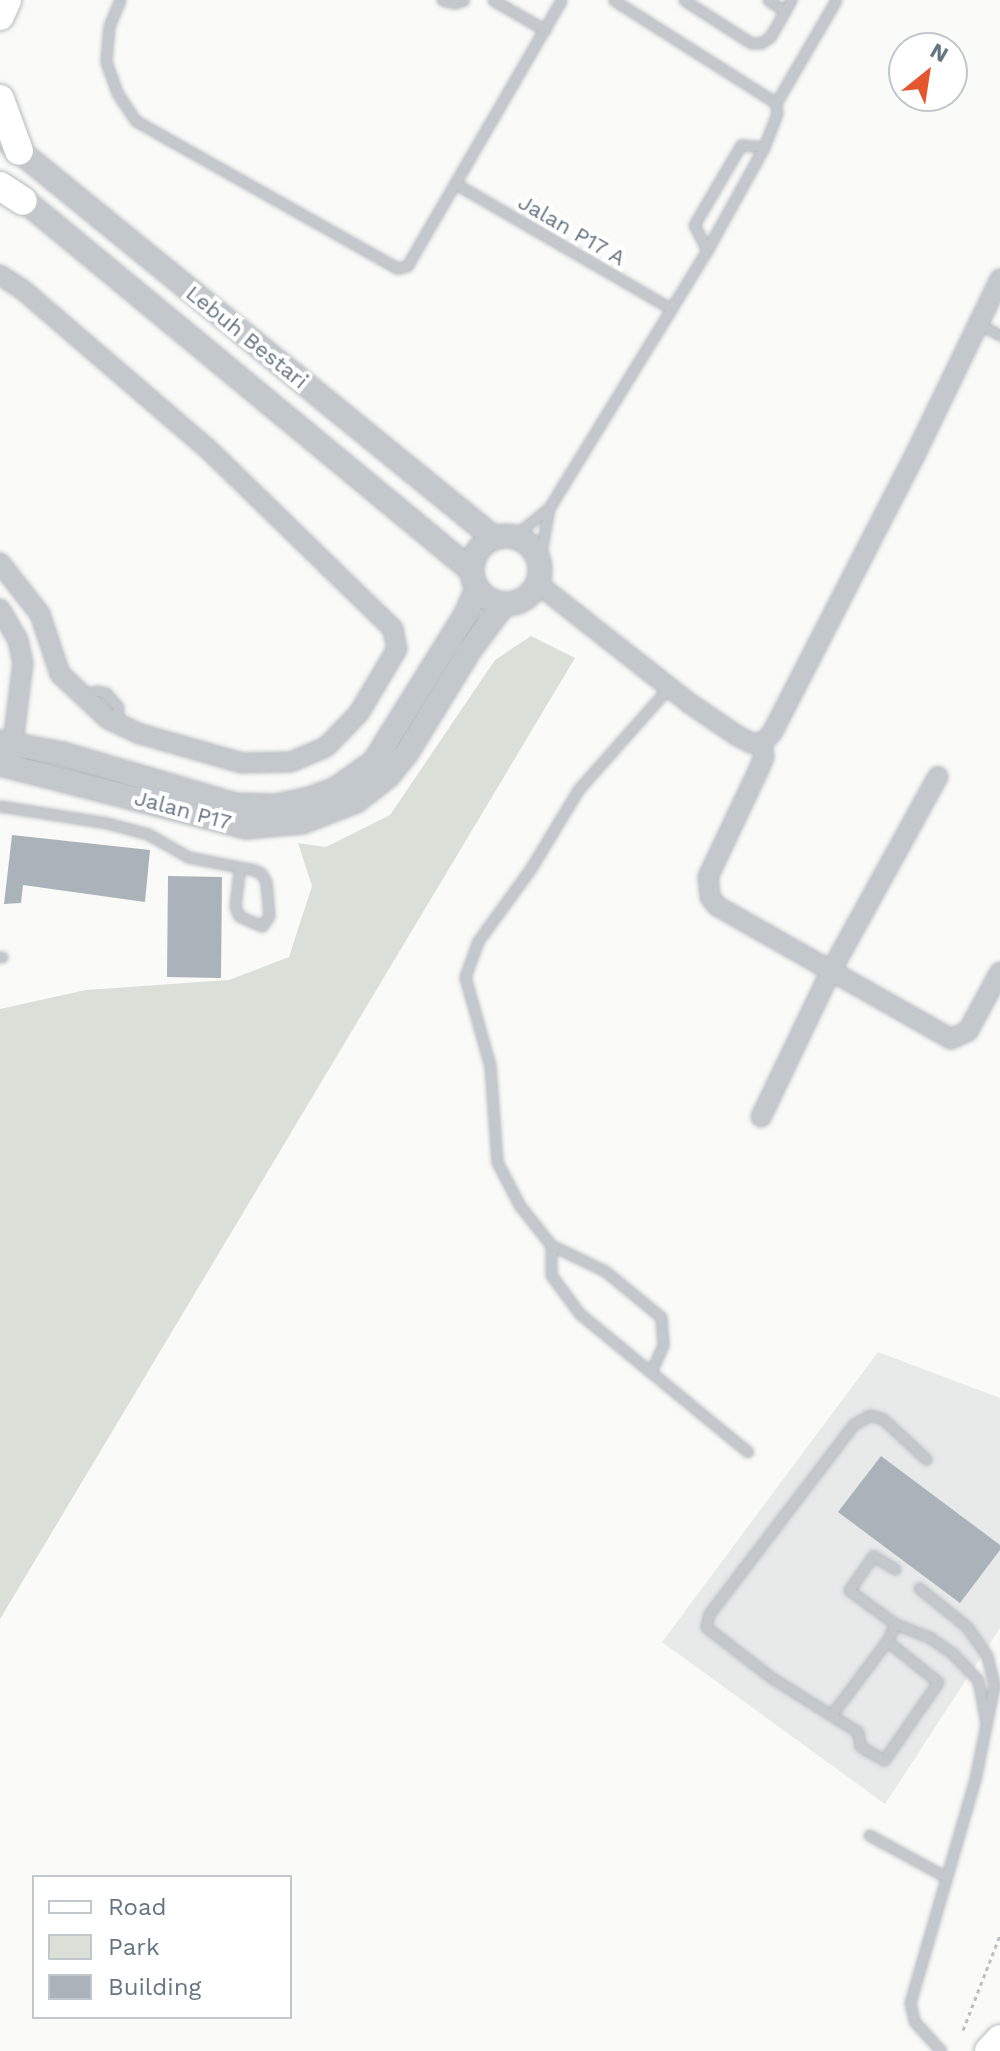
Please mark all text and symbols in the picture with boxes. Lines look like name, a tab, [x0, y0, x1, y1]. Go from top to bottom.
north arrow	[888, 32, 968, 112]
text: N	[926, 38, 953, 67]
street label: Jalan P17 A	[513, 188, 631, 272]
street label: Lebuh Bestari	[181, 280, 313, 394]
street label: Jalan P17	[132, 784, 234, 836]
legend	[32, 1875, 292, 2019]
text: Road	[108, 1893, 167, 1921]
text: Park	[108, 1933, 160, 1961]
text: Building	[108, 1973, 201, 2001]

